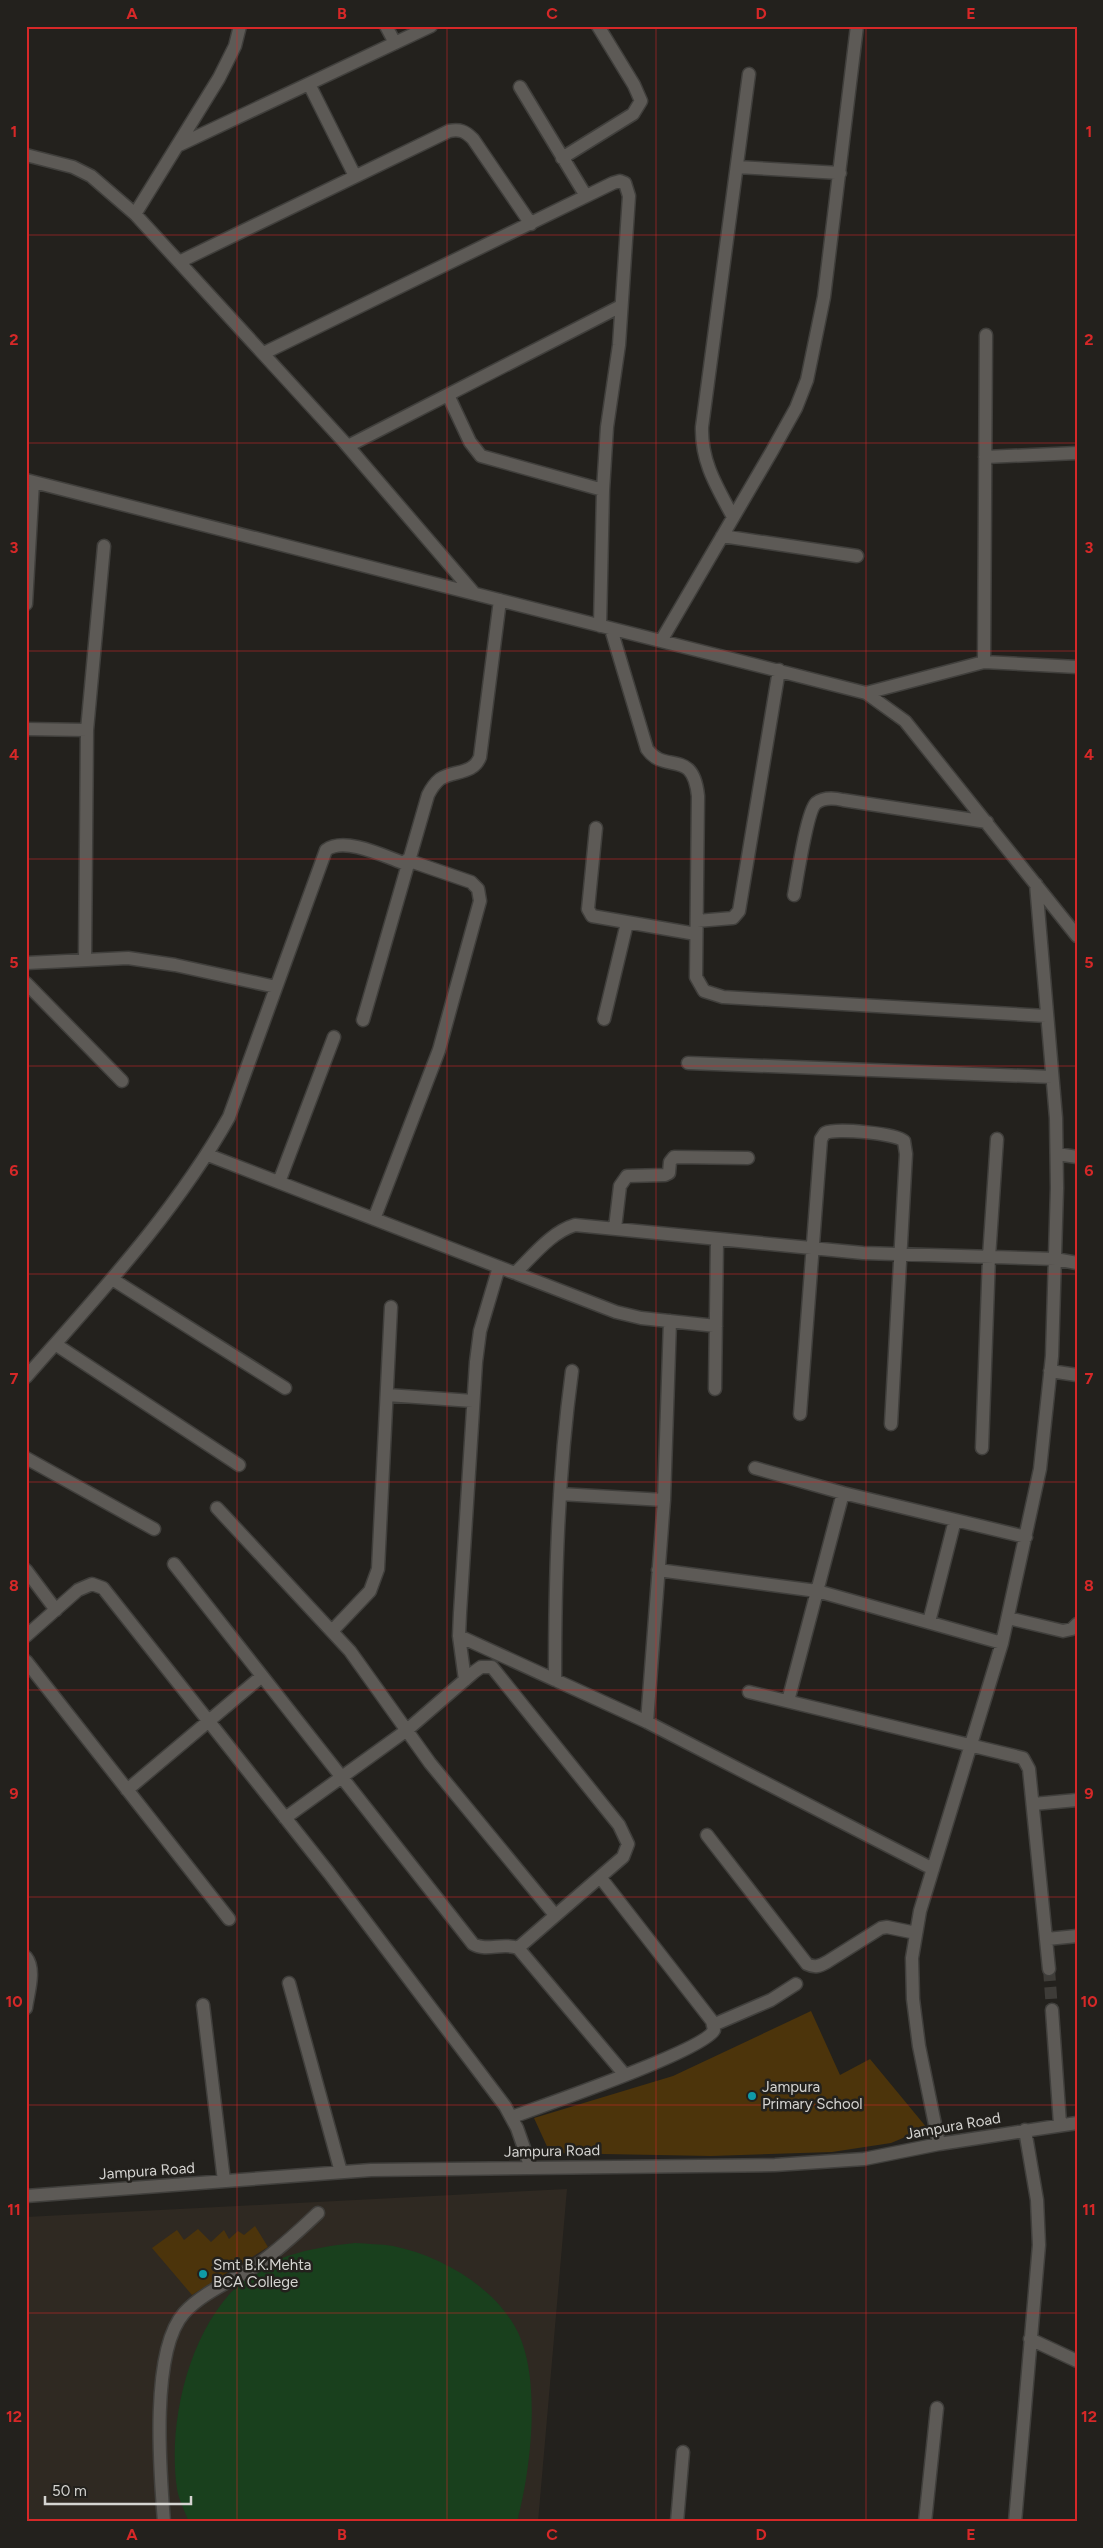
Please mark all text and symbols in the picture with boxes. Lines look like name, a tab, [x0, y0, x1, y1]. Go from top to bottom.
text: A	[126, 4, 138, 23]
text: B	[337, 4, 347, 23]
text: C	[546, 4, 558, 23]
text: D	[755, 4, 767, 23]
text: E	[966, 4, 976, 23]
text: 1	[11, 122, 17, 141]
text: 1	[1086, 122, 1092, 141]
text: 2	[9, 330, 19, 349]
text: 2	[1084, 330, 1094, 349]
text: 3	[10, 538, 19, 557]
text: 3	[1085, 538, 1094, 557]
text: 4	[9, 745, 19, 764]
text: 4	[1084, 745, 1094, 764]
text: 5	[9, 953, 19, 972]
text: 5	[1084, 953, 1094, 972]
text: 6	[9, 1161, 19, 1180]
text: 6	[1084, 1161, 1094, 1180]
text: 7	[10, 1369, 19, 1388]
text: 7	[1085, 1369, 1094, 1388]
text: 8	[9, 1576, 19, 1595]
text: 8	[1084, 1576, 1094, 1595]
text: 9	[9, 1784, 19, 1803]
text: 9	[1084, 1784, 1094, 1803]
text: 10	[5, 1992, 23, 2011]
text: 10	[1080, 1992, 1098, 2011]
place label: Jampura Primary School	[762, 2078, 863, 2113]
marker: Jampura Primary School	[746, 2090, 758, 2102]
street label: Jampura Road	[904, 2109, 1002, 2143]
street label: Jampura Road	[504, 2141, 600, 2161]
street label: Jampura Road	[98, 2159, 196, 2183]
text: 11	[7, 2200, 21, 2219]
text: 11	[1082, 2200, 1096, 2219]
place label: Smt B.K.Mehta BCA College	[213, 2256, 311, 2291]
marker: Smt B.K.Mehta BCA College	[197, 2268, 209, 2280]
text: 12	[6, 2407, 22, 2426]
text: 12	[1081, 2407, 1097, 2426]
scale bar	[45, 2473, 191, 2505]
text: 50 m	[52, 2482, 87, 2500]
text: A	[126, 2525, 138, 2544]
text: B	[337, 2525, 347, 2544]
text: C	[546, 2525, 558, 2544]
text: D	[755, 2525, 767, 2544]
text: E	[966, 2525, 976, 2544]

